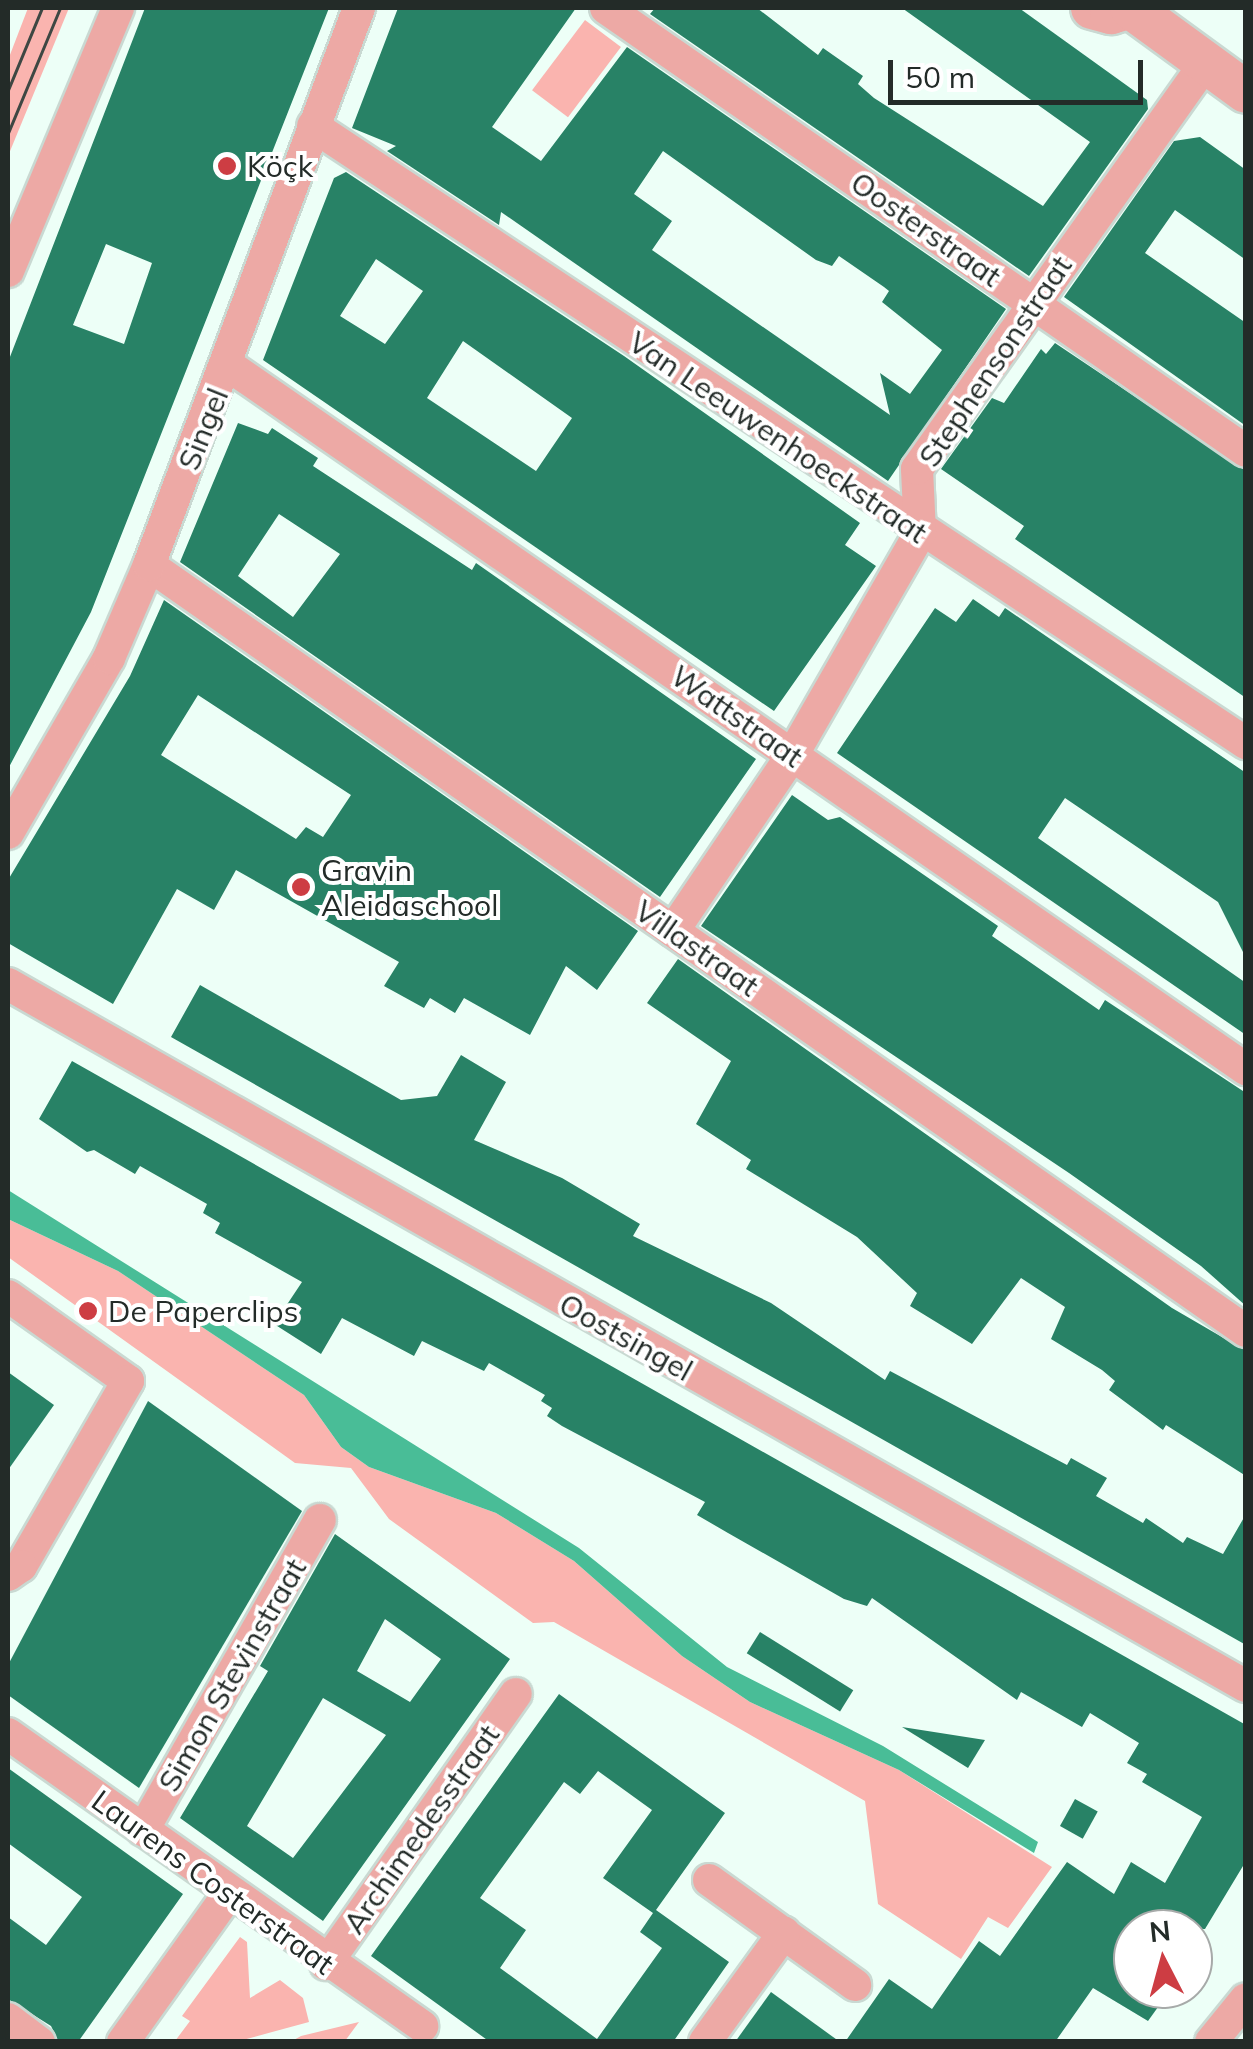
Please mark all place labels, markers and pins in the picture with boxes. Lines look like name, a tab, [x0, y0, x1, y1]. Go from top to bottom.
place label: Köçk	[247, 148, 313, 184]
marker: Köçk	[216, 155, 238, 177]
place label: Gravin Aleidaschool	[321, 852, 498, 922]
marker: Gravin Aleidaschool	[290, 876, 312, 898]
place label: De Paperclips	[108, 1293, 298, 1329]
marker: De Paperclips	[77, 1300, 99, 1322]

